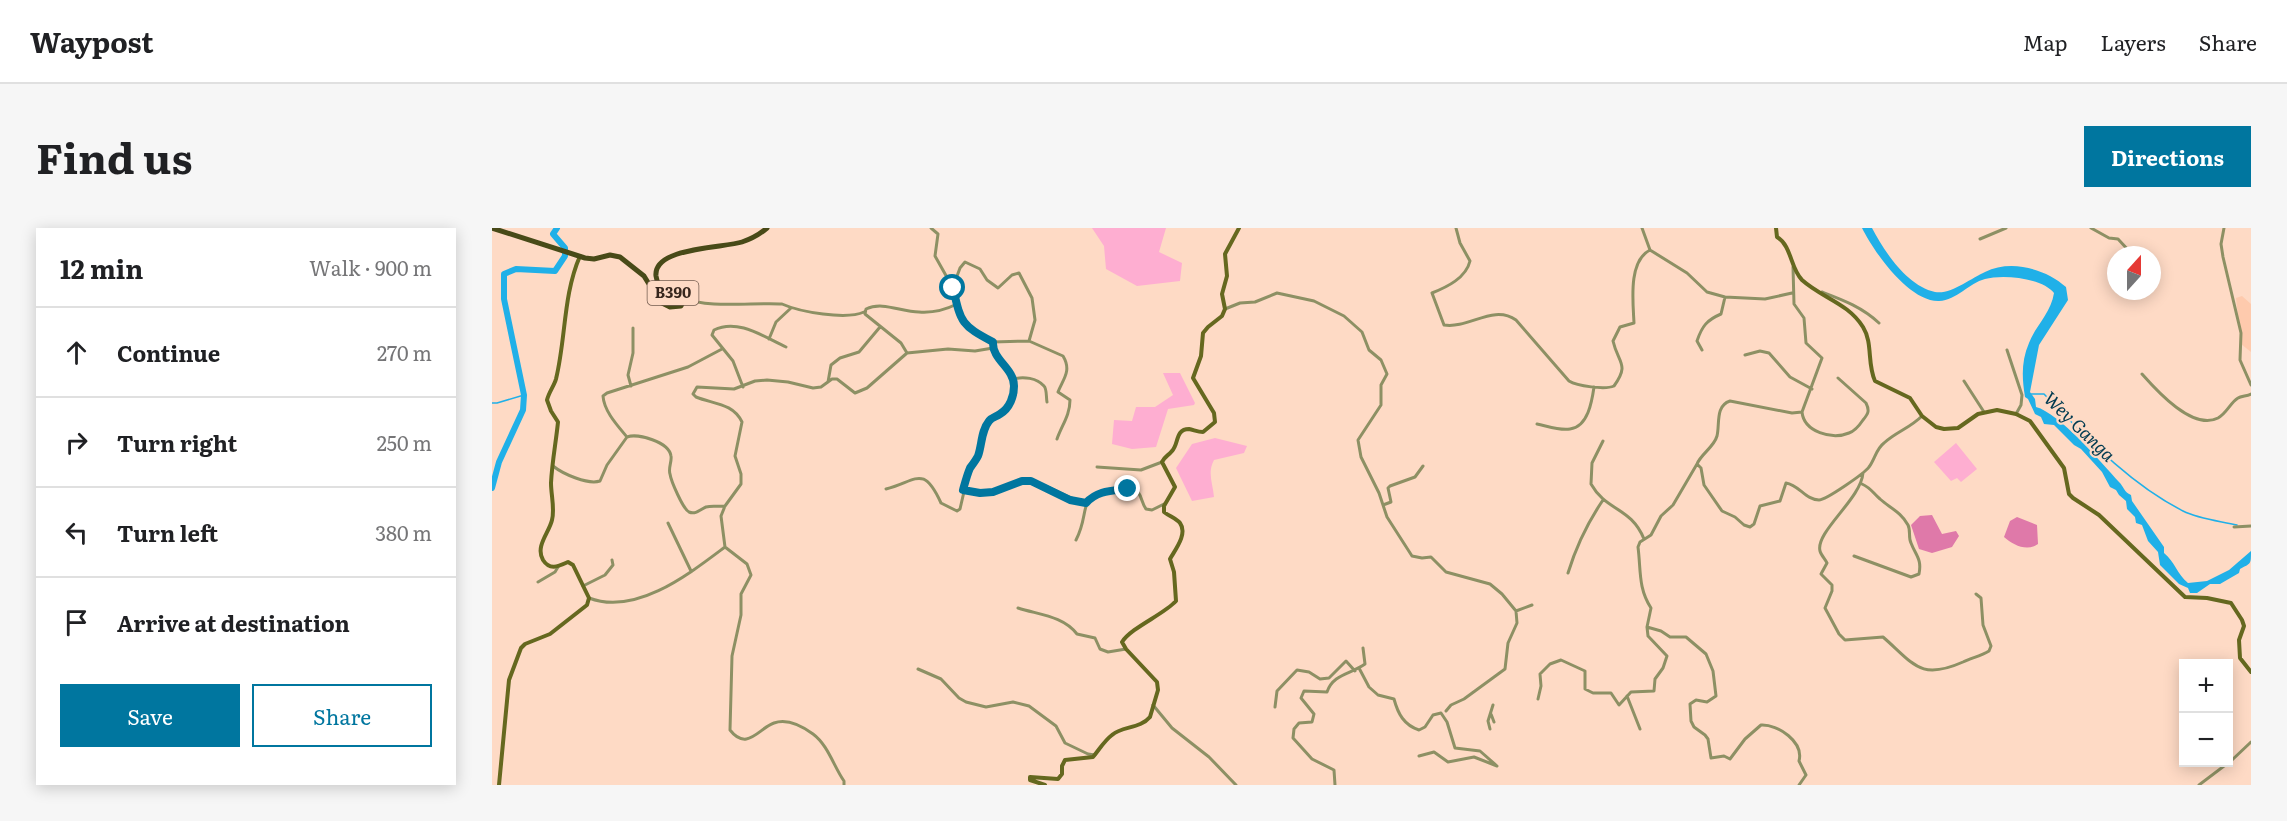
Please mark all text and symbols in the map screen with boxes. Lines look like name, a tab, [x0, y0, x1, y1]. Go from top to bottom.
text: Waypost	[30, 20, 154, 62]
text: Map	[2023, 26, 2068, 57]
text: Layers	[2101, 26, 2166, 57]
text: Share	[2199, 26, 2257, 57]
text: Find us	[36, 125, 193, 187]
button: Directions	[2084, 126, 2251, 187]
north arrow	[2107, 246, 2161, 300]
text: 12 min	[60, 248, 143, 287]
text: Walk · 900 m	[309, 252, 432, 282]
route start	[939, 274, 965, 300]
road number: B390	[648, 281, 699, 305]
icon: ahead	[60, 336, 93, 369]
text: Continue	[117, 336, 220, 369]
text: 270 m	[377, 337, 432, 367]
water label: Wey Ganga	[2038, 385, 2123, 468]
icon: right	[60, 426, 93, 459]
text: Turn right	[117, 426, 237, 459]
text: 250 m	[377, 427, 432, 457]
route end	[1114, 475, 1140, 501]
icon: left	[60, 516, 93, 549]
text: Turn left	[117, 516, 218, 549]
text: 380 m	[375, 517, 432, 547]
icon: arrive	[60, 606, 93, 639]
text: Arrive at destination	[117, 606, 350, 639]
map controls	[2179, 659, 2233, 767]
button: +	[2179, 659, 2233, 713]
button: Save	[60, 684, 240, 747]
button: Share	[252, 684, 432, 747]
button: −	[2179, 713, 2233, 767]

